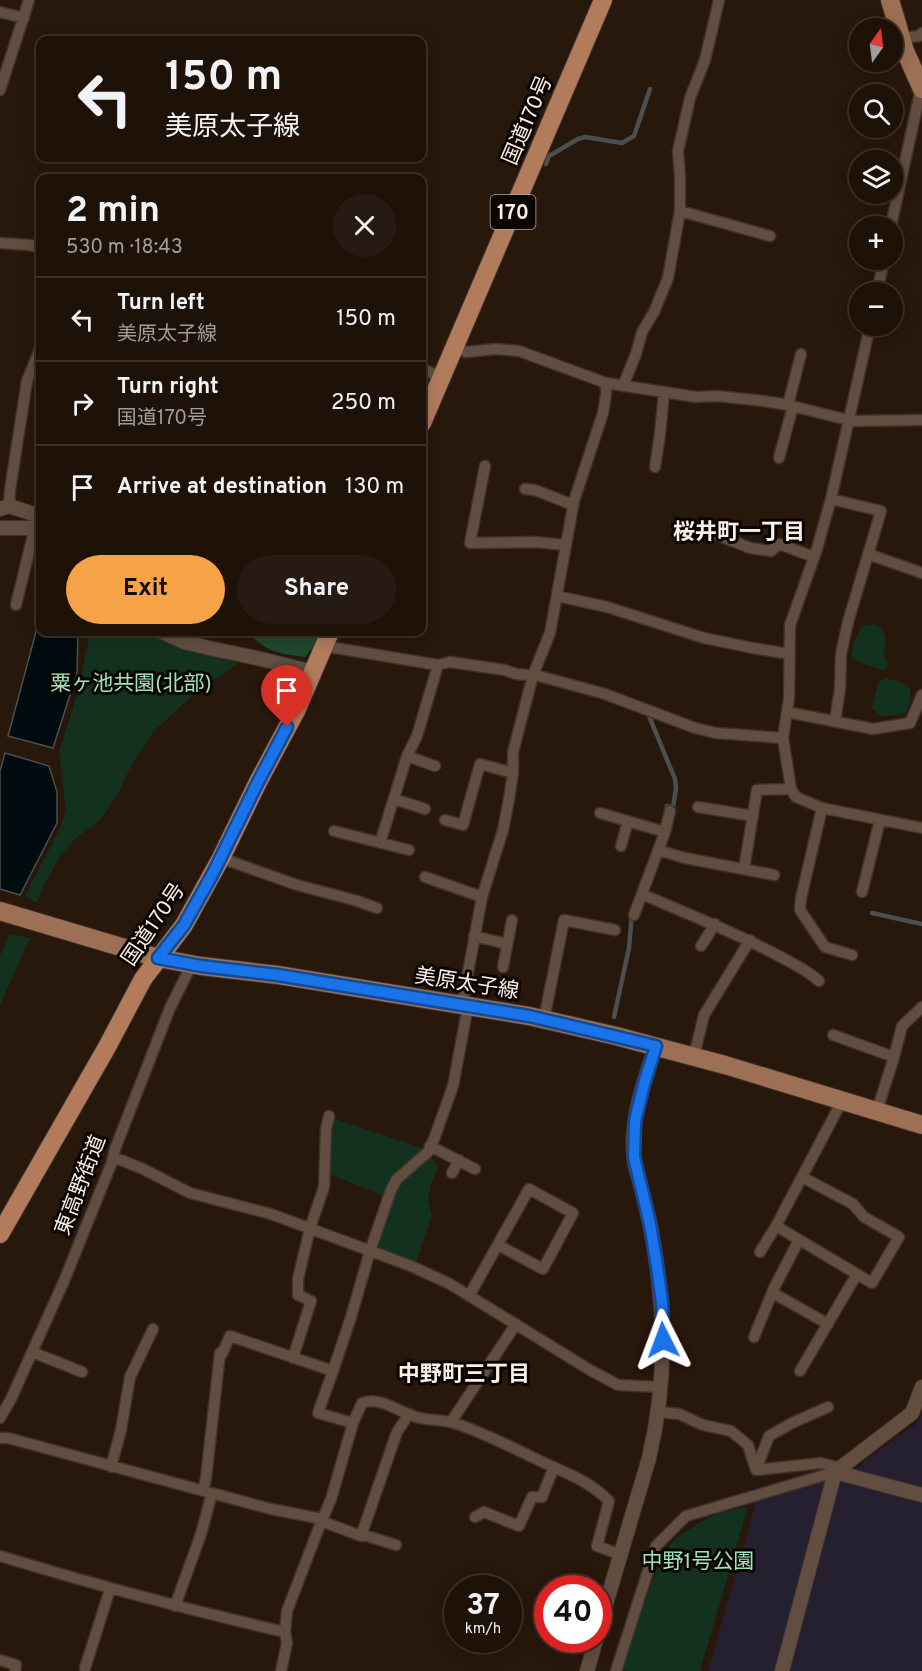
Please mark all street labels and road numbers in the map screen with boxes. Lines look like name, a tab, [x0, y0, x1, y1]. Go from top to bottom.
street label: 国道170号	[497, 72, 559, 169]
road number: 170	[490, 195, 536, 229]
street label: 国道170号	[117, 878, 192, 972]
street label: 美原太子線	[413, 963, 521, 1006]
street label: 東高野街道	[50, 1132, 113, 1239]

